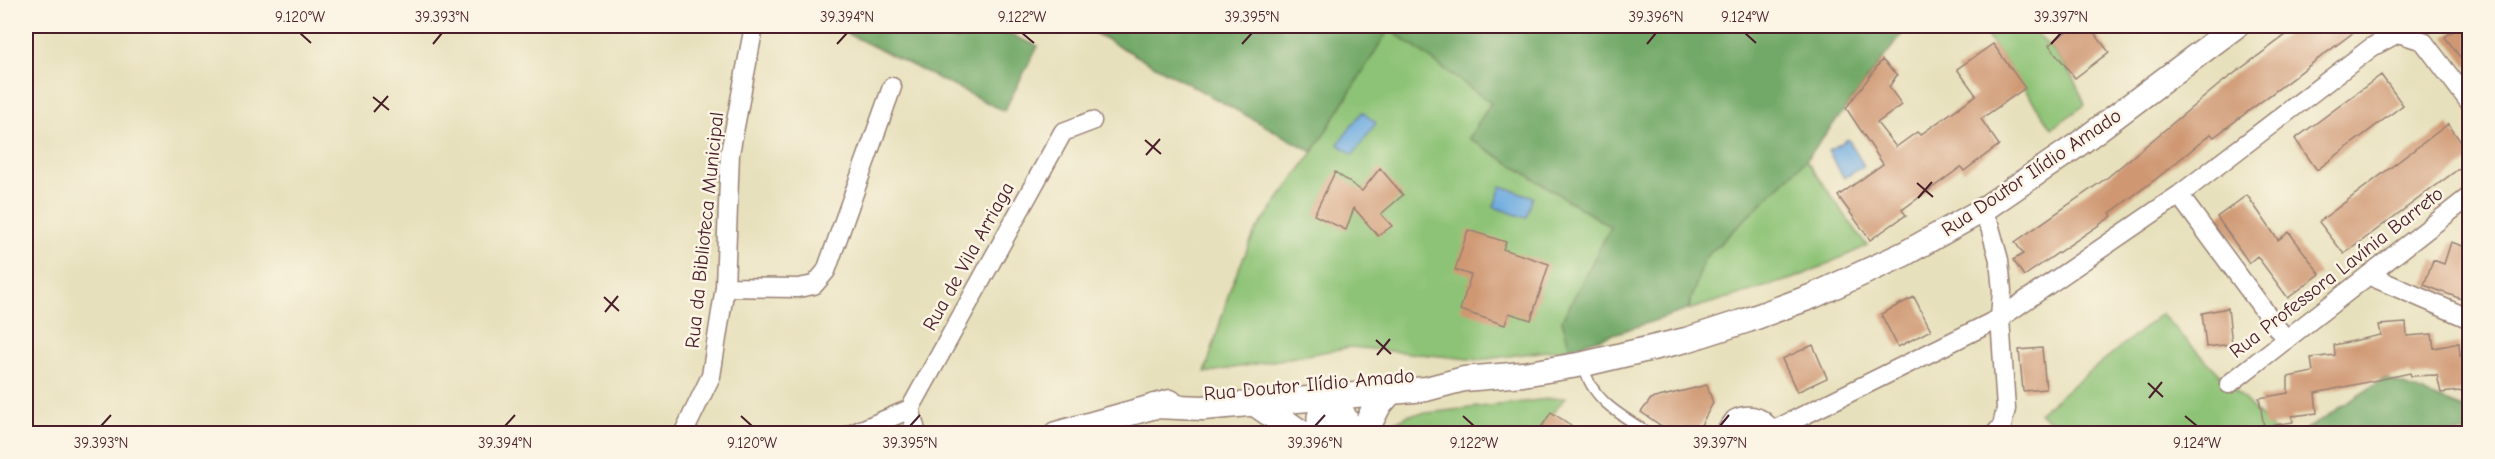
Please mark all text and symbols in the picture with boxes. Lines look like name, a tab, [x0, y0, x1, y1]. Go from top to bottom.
text: 9.120°W	[275, 8, 325, 26]
text: 39.393°N	[415, 8, 469, 26]
text: 39.394°N	[820, 8, 874, 26]
text: 9.122°W	[998, 8, 1046, 26]
text: 39.395°N	[1224, 8, 1280, 26]
text: 39.396°N	[1628, 8, 1684, 26]
text: 9.124°W	[1721, 8, 1769, 26]
text: 39.397°N	[2034, 8, 2088, 26]
street label: Rua Doutor Ilídio Amado	[1937, 104, 2125, 241]
street label: Rua da Biblioteca Municipal	[681, 111, 728, 349]
street label: Rua de Vila Arriaga	[918, 178, 1019, 335]
street label: Rua Professora Lavínia Barreto	[2225, 182, 2448, 363]
street label: Rua Doutor Ilídio Amado	[1203, 364, 1415, 405]
text: 39.393°N	[74, 434, 128, 452]
text: 39.394°N	[478, 434, 532, 452]
text: 9.120°W	[727, 434, 777, 452]
text: 39.395°N	[882, 434, 938, 452]
text: 39.396°N	[1287, 434, 1343, 452]
text: 9.122°W	[1450, 434, 1498, 452]
text: 39.397°N	[1693, 434, 1747, 452]
text: 9.124°W	[2173, 434, 2221, 452]

